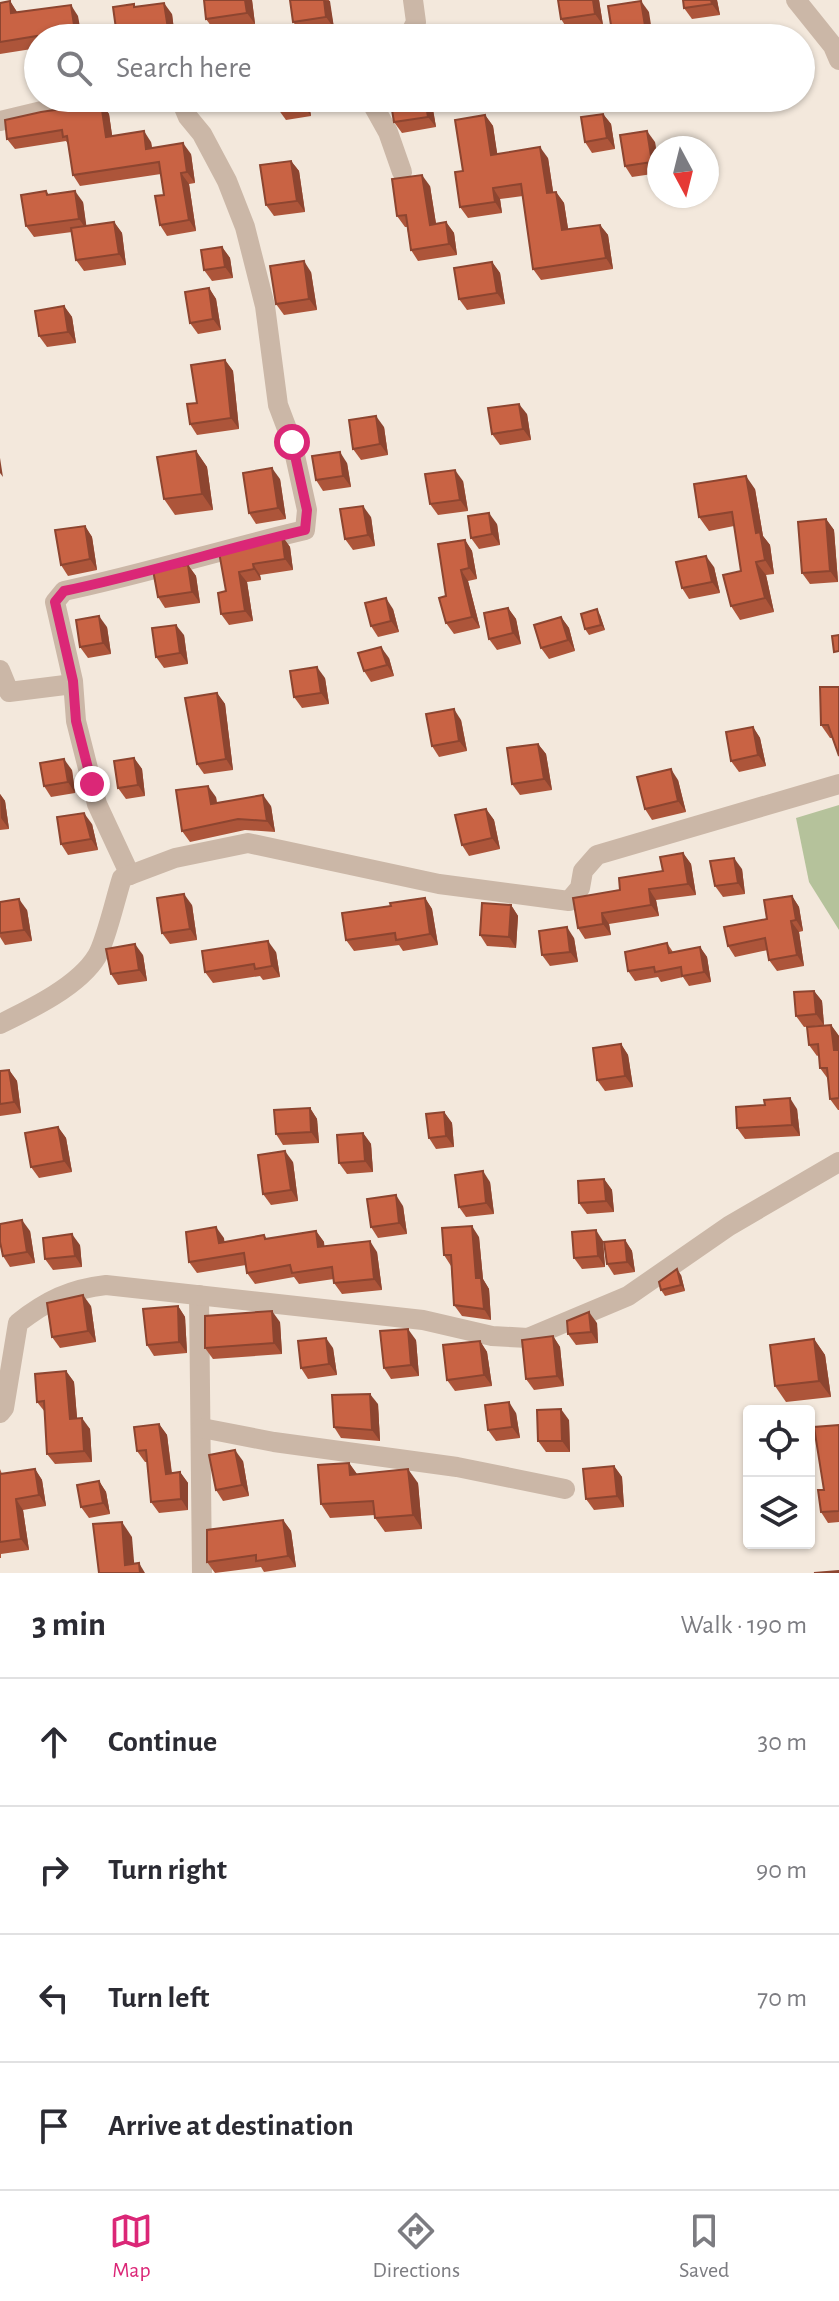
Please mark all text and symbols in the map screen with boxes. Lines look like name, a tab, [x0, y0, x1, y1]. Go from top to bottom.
search box	[24, 24, 815, 112]
icon: search	[52, 46, 96, 90]
text: Search here	[116, 53, 252, 83]
north arrow	[647, 136, 719, 208]
route start	[274, 424, 310, 460]
route end	[74, 766, 110, 802]
map controls	[743, 1405, 815, 1549]
button: locate	[743, 1405, 815, 1477]
button: layers	[743, 1477, 815, 1549]
text: 3 min	[32, 1608, 106, 1642]
text: Walk · 190 m	[680, 1612, 807, 1638]
icon: ahead	[32, 1720, 76, 1764]
text: Continue	[108, 1727, 217, 1757]
text: 30 m	[757, 1729, 807, 1755]
icon: right	[32, 1848, 76, 1892]
text: Turn right	[108, 1855, 227, 1885]
text: 90 m	[756, 1857, 807, 1883]
icon: left	[32, 1976, 76, 2020]
text: Turn left	[108, 1983, 209, 2013]
text: 70 m	[757, 1985, 807, 2011]
icon: arrive	[32, 2104, 76, 2148]
text: Arrive at destination	[108, 2111, 354, 2141]
tab: Map	[109, 2209, 153, 2283]
tab: Directions	[372, 2209, 460, 2283]
tab: Saved	[679, 2209, 729, 2283]

